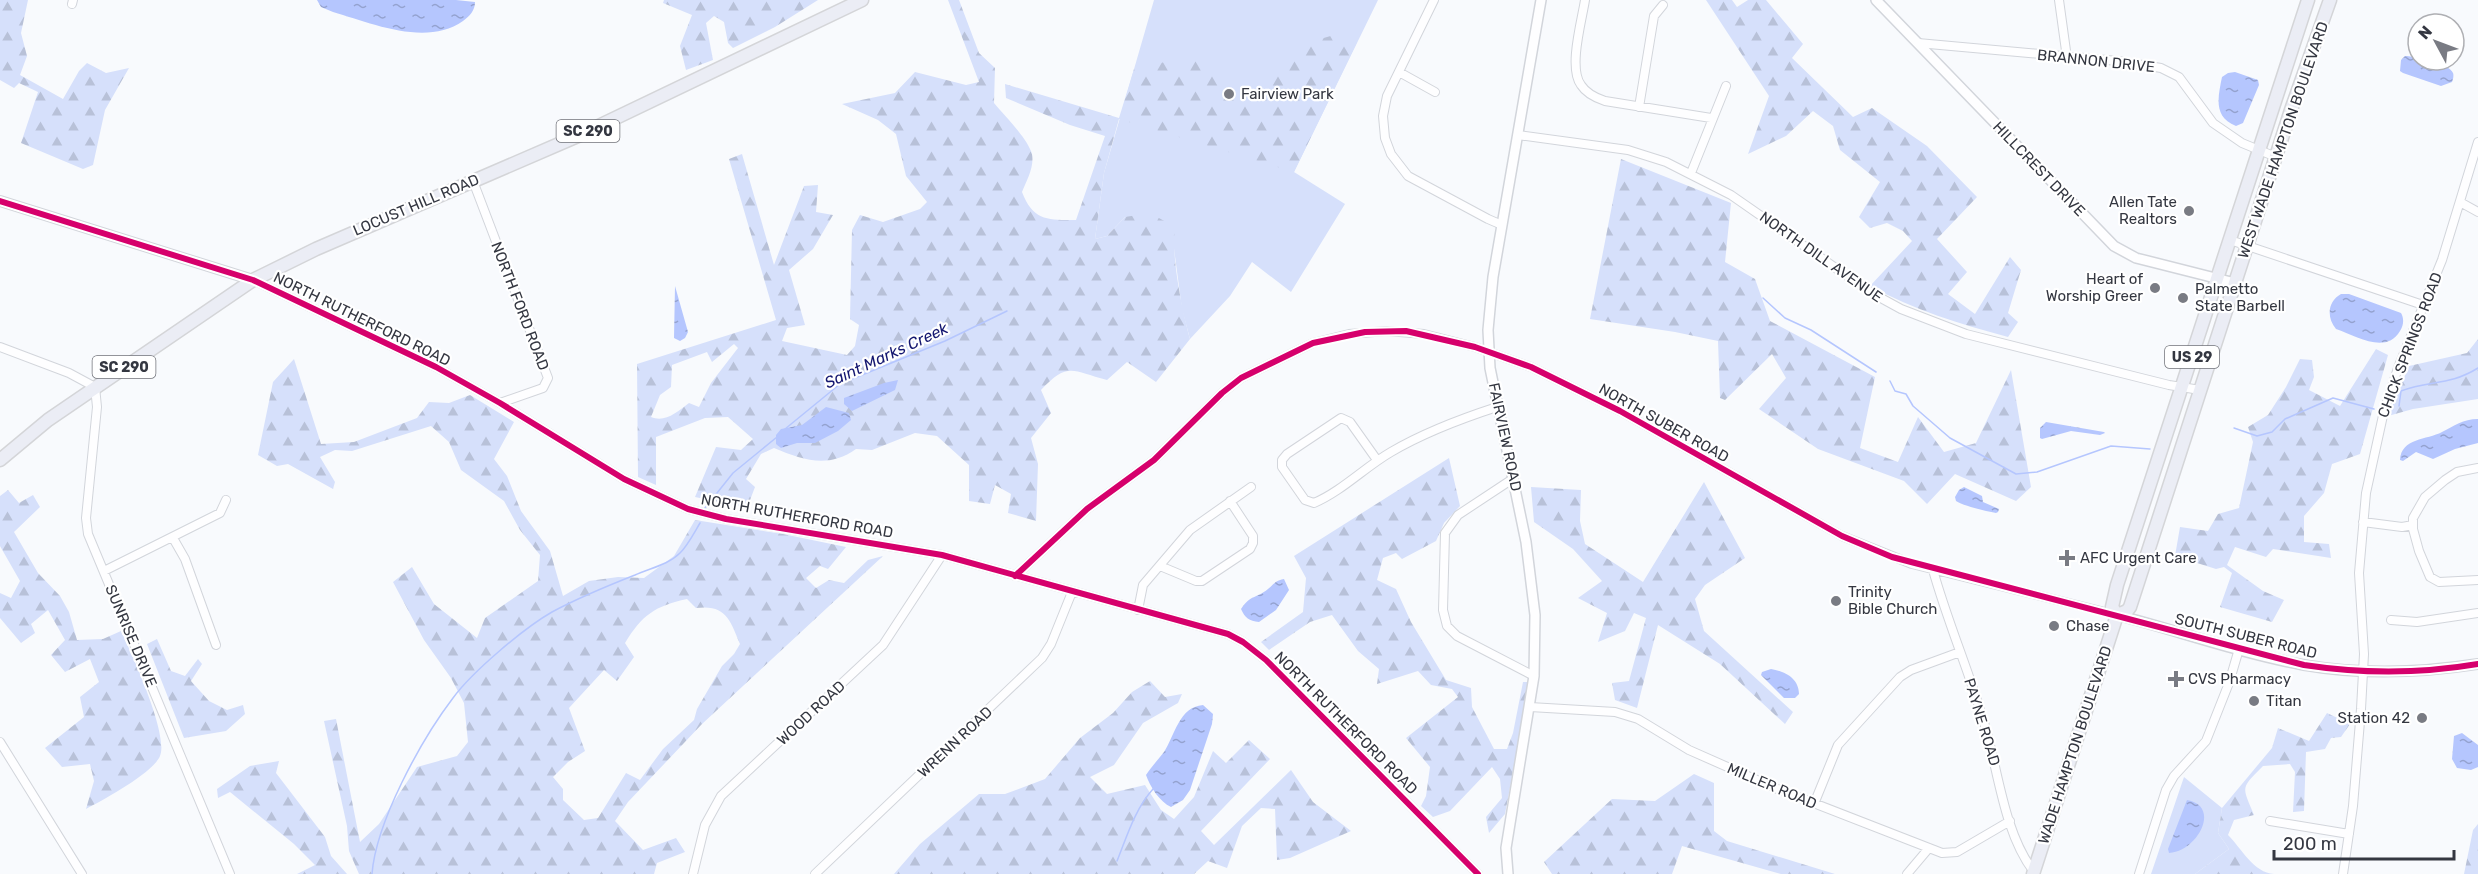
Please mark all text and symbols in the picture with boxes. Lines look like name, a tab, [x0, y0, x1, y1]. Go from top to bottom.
north arrow	[2406, 12, 2466, 72]
street label: WEST WADE HAMPTON BOULEVARD	[2234, 19, 2332, 261]
text: N	[2414, 22, 2436, 43]
street label: BRANNON DRIVE	[2036, 46, 2156, 76]
place label: Fairview Park	[1241, 85, 1334, 103]
marker: Fairview Park	[1222, 87, 1236, 101]
street label: HILLCREST DRIVE	[1989, 118, 2089, 220]
road number: SC 290	[556, 120, 620, 142]
street label: LOCUST HILL ROAD	[350, 170, 482, 240]
place label: Allen Tate Realtors	[2109, 193, 2177, 228]
marker: Allen Tate Realtors	[2182, 204, 2196, 218]
street label: NORTH DILL AVENUE	[1756, 208, 1886, 306]
street label: NORTH FORD ROAD	[487, 239, 553, 373]
street label: NORTH RUTHERFORD ROAD	[270, 268, 454, 370]
place label: Heart of Worship Greer	[2046, 270, 2143, 305]
street label: CHICK SPRINGS ROAD	[2374, 270, 2446, 420]
place label: Palmetto State Barbell	[2195, 280, 2285, 315]
marker: Heart of Worship Greer	[2148, 281, 2162, 295]
marker: Palmetto State Barbell	[2176, 291, 2190, 305]
water label: Saint Marks Creek	[821, 318, 952, 392]
road number: US 29	[2165, 346, 2219, 368]
road number: SC 290	[92, 356, 156, 378]
street label: NORTH SUBER ROAD	[1596, 380, 1732, 466]
street label: FAIRVIEW ROAD	[1485, 381, 1525, 493]
street label: NORTH RUTHERFORD ROAD	[699, 490, 895, 542]
marker: AFC Urgent Care	[2058, 549, 2076, 567]
place label: AFC Urgent Care	[2080, 549, 2197, 567]
street label: SUNRISE DRIVE	[101, 582, 161, 690]
place label: Trinity Bible Church	[1848, 583, 1937, 618]
marker: Trinity Bible Church	[1829, 594, 1843, 608]
street label: SOUTH SUBER ROAD	[2173, 610, 2319, 662]
place label: Chase	[2066, 617, 2109, 635]
marker: Chase	[2047, 619, 2061, 633]
street label: WADE HAMPTON BOULEVARD	[2034, 644, 2116, 846]
street label: NORTH RUTHERFORD ROAD	[1271, 648, 1421, 798]
place label: CVS Pharmacy	[2188, 670, 2291, 688]
marker: CVS Pharmacy	[2169, 672, 2183, 686]
street label: PAYNE ROAD	[1960, 676, 2004, 768]
street label: WOOD ROAD	[773, 677, 849, 749]
place label: Titan	[2266, 692, 2302, 710]
marker: Titan	[2247, 694, 2261, 708]
street label: WRENN ROAD	[914, 703, 996, 781]
place label: Station 42	[2338, 709, 2410, 727]
marker: Station 42	[2415, 711, 2429, 725]
street label: MILLER ROAD	[1724, 759, 1820, 813]
scale bar	[2274, 823, 2454, 861]
text: 200 m	[2283, 833, 2337, 855]

